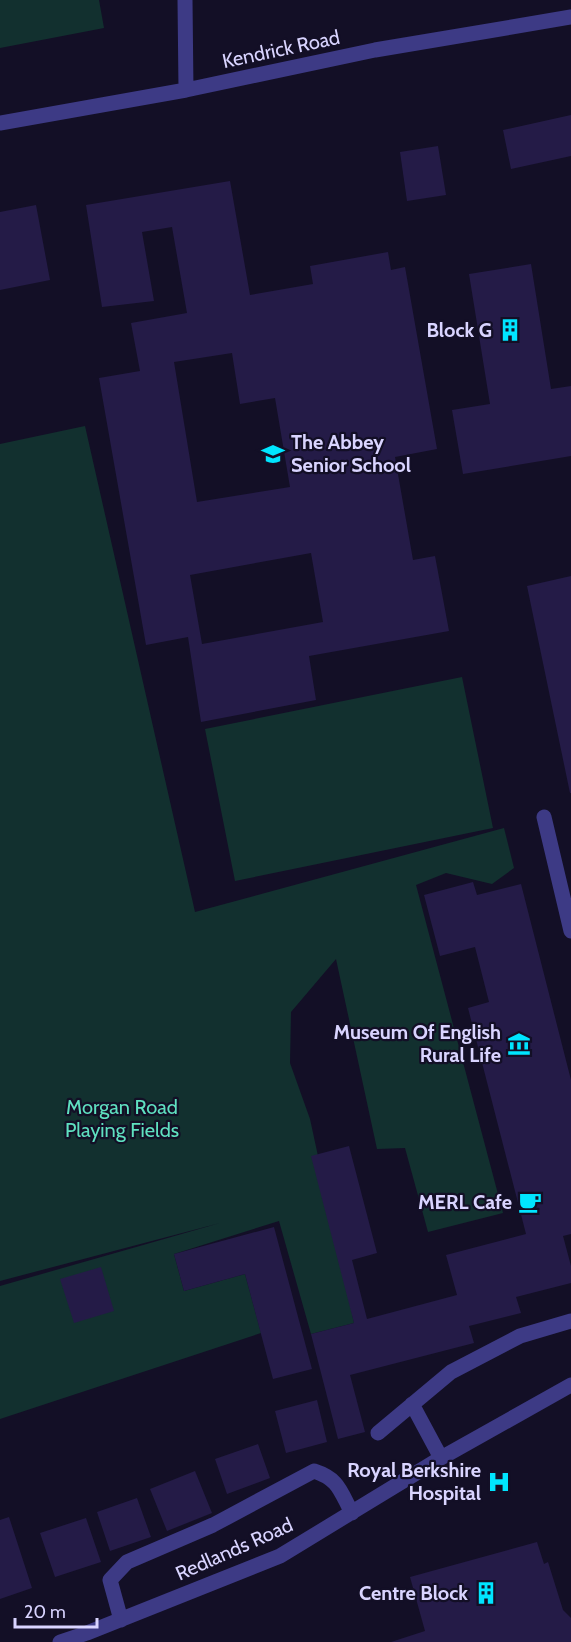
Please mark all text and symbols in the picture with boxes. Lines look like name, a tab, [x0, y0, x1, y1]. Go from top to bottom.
street label: Kendrick Road	[220, 25, 342, 73]
building icon: Block G	[497, 317, 523, 343]
place label: Block G	[426, 318, 492, 342]
place label: The Abbey Senior School	[291, 430, 411, 477]
school or university icon: The Abbey Senior School	[260, 441, 286, 467]
place label: Museum Of English Rural Life	[334, 1020, 501, 1067]
museum icon: Museum Of English Rural Life	[506, 1031, 532, 1057]
park label: Morgan Road Playing Fields	[65, 1095, 179, 1142]
cafe icon: MERL Cafe	[517, 1189, 543, 1215]
place label: MERL Cafe	[418, 1190, 512, 1214]
place label: Royal Berkshire Hospital	[347, 1458, 481, 1505]
hospital icon: Royal Berkshire Hospital	[486, 1469, 512, 1495]
street label: Redlands Road	[172, 1512, 296, 1586]
building icon: Centre Block	[473, 1580, 499, 1606]
place label: Centre Block	[359, 1581, 468, 1605]
scale bar	[15, 1591, 98, 1629]
text: 20 m	[24, 1601, 66, 1623]

